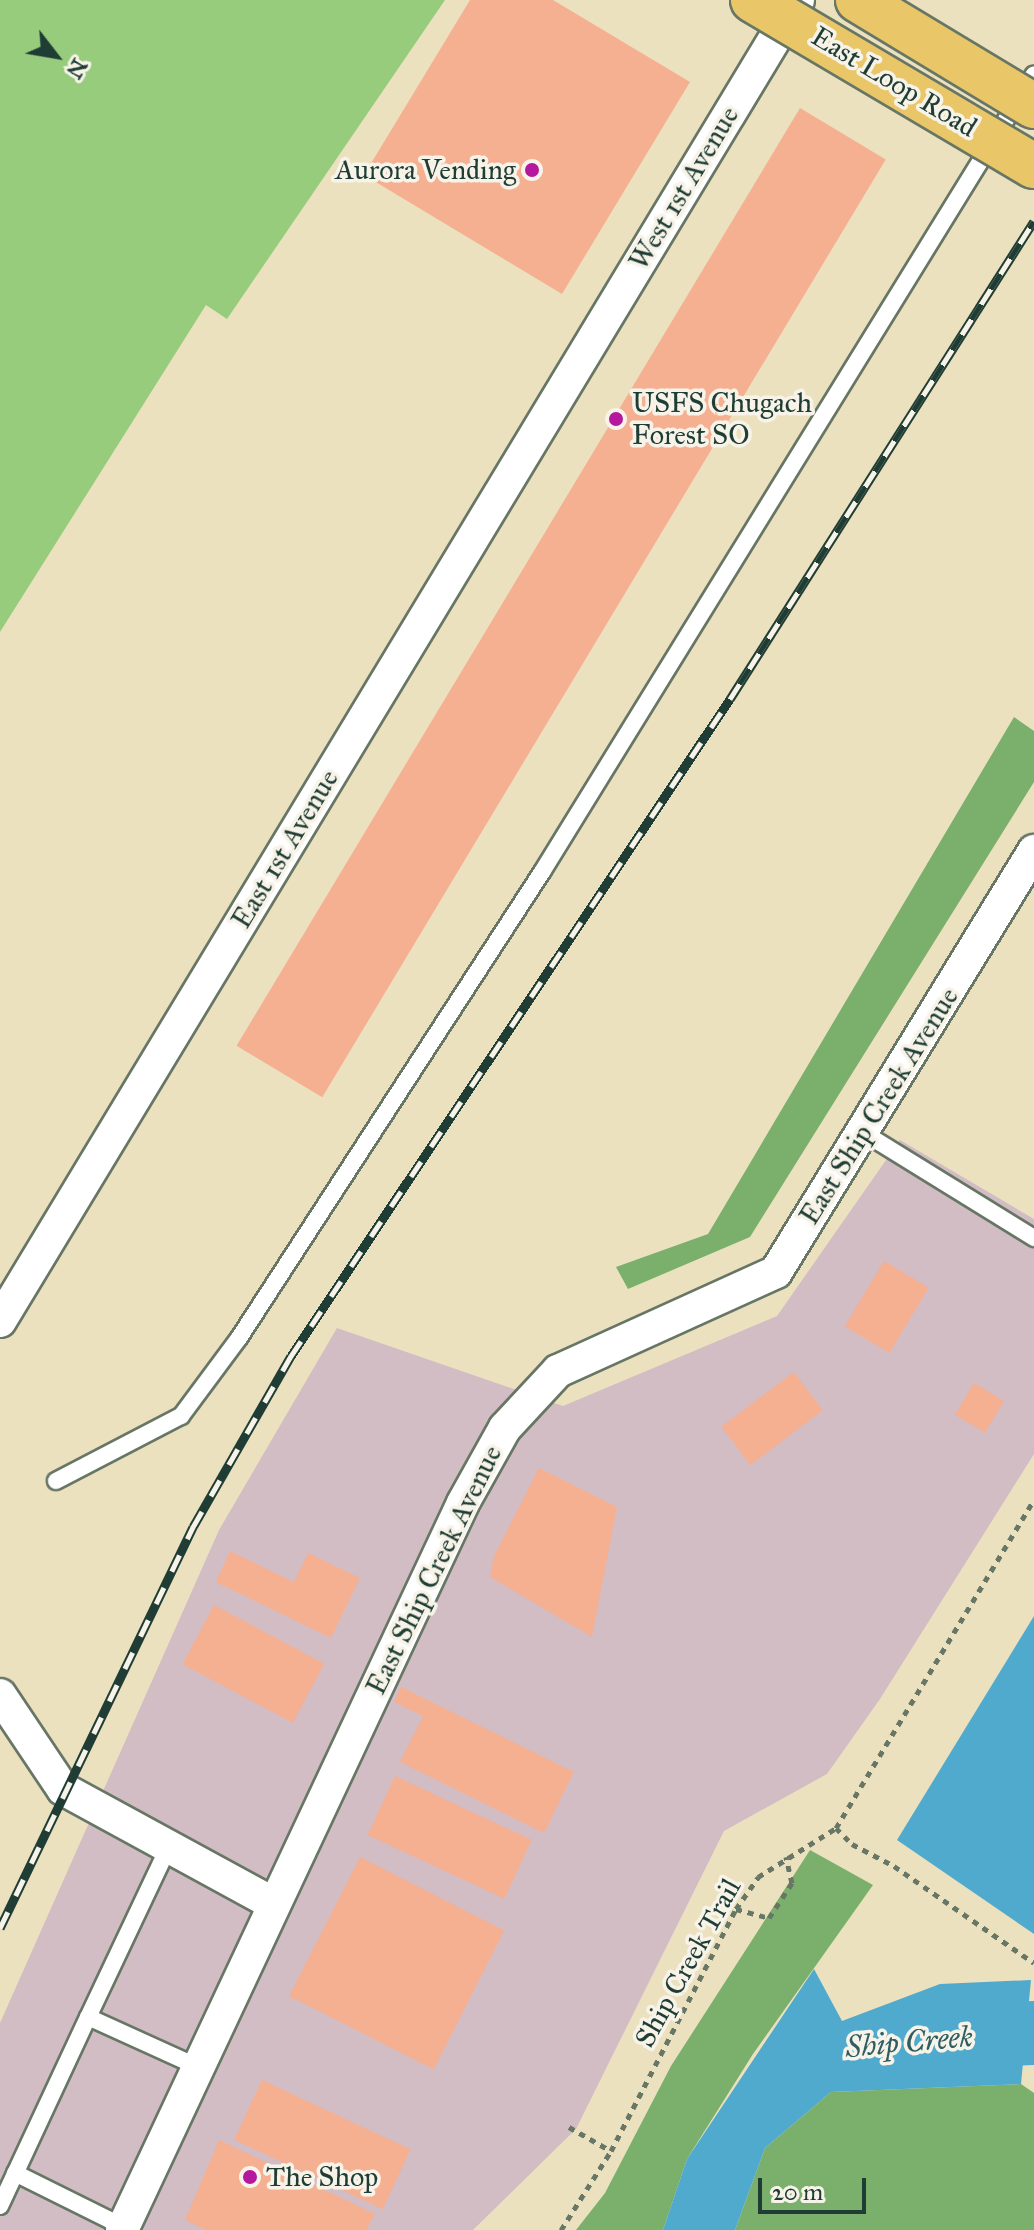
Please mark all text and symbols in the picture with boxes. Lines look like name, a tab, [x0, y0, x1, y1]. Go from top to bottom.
north arrow	[16, 16, 96, 96]
street label: East Loop Road	[805, 19, 983, 145]
text: N	[61, 54, 93, 84]
street label: West 1st Avenue	[622, 100, 746, 276]
place label: Aurora Vending	[335, 153, 516, 187]
marker: Aurora Vending	[523, 161, 541, 179]
place label: USFS Chugach Forest SO	[632, 386, 812, 452]
marker: USFS Chugach Forest SO	[607, 410, 625, 428]
street label: East 1st Avenue	[224, 763, 346, 935]
street label: East Ship Creek Avenue	[792, 981, 966, 1231]
street label: East Ship Creek Avenue	[359, 1440, 509, 1700]
street label: Ship Creek Trail	[628, 1873, 748, 2053]
water label: Ship Creek	[844, 2019, 974, 2065]
place label: The Shop	[266, 2160, 378, 2194]
scale bar	[762, 2162, 870, 2212]
marker: The Shop	[241, 2168, 259, 2186]
text: 20 m	[772, 2177, 823, 2207]

